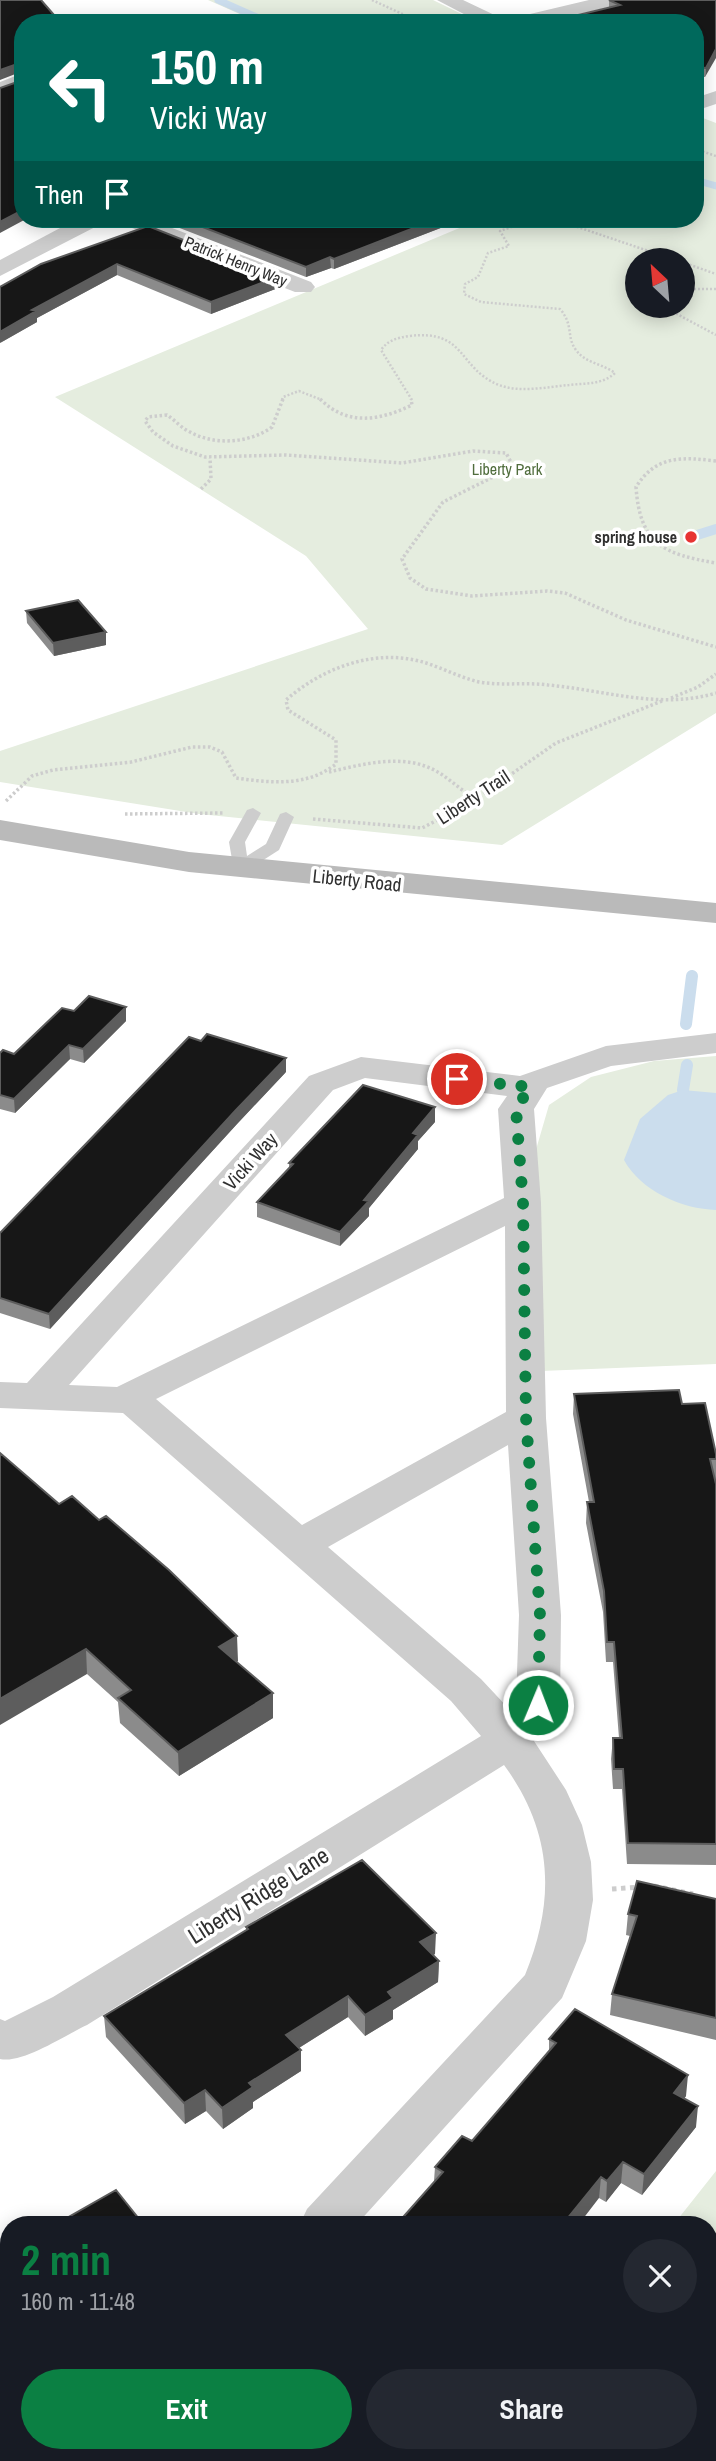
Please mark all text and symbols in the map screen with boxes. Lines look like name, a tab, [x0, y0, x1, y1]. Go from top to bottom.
text: 150 m	[150, 33, 264, 99]
icon: left	[35, 42, 126, 133]
text: Vicki Way	[150, 96, 267, 139]
icon: arrive	[98, 175, 136, 213]
text: Then	[35, 177, 84, 212]
street label: Patrick Henry Way	[181, 230, 291, 292]
north arrow	[625, 248, 695, 318]
map controls	[625, 248, 695, 318]
park label: Liberty Park	[472, 458, 543, 480]
place label: spring house	[595, 526, 677, 548]
marker: spring house	[683, 529, 699, 545]
street label: Liberty Trail	[431, 764, 515, 830]
street label: Liberty Road	[311, 862, 403, 898]
pin	[427, 1049, 487, 1109]
icon: arrive	[438, 1060, 476, 1098]
street label: Vicki Way	[217, 1126, 283, 1195]
position arrow	[501, 1668, 575, 1742]
street label: Liberty Ridge Lane	[182, 1839, 334, 1951]
text: 2 min	[21, 2232, 111, 2288]
button: close	[623, 2239, 697, 2313]
text: 160 m · 11:48	[21, 2286, 135, 2317]
button: Exit	[21, 2369, 352, 2449]
button: Share	[366, 2369, 697, 2449]

